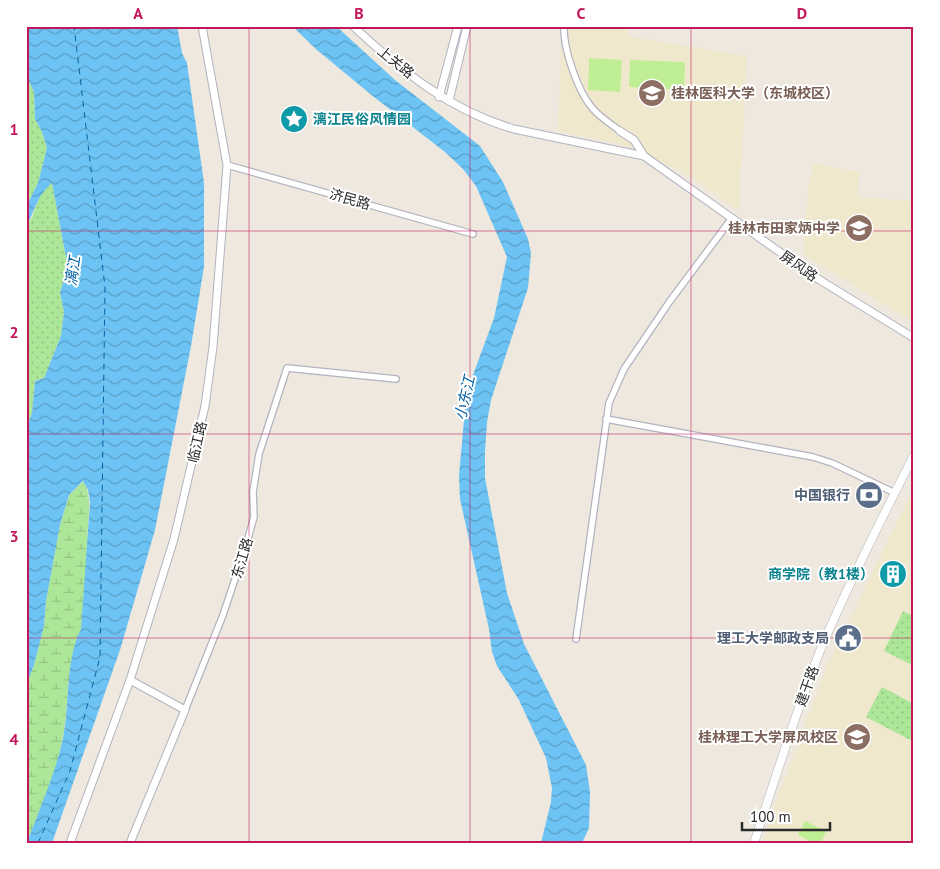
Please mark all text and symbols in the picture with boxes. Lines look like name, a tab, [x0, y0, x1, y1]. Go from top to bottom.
text: A	[133, 3, 143, 23]
text: B	[354, 3, 364, 23]
text: C	[577, 3, 586, 23]
text: D	[797, 3, 807, 23]
street label: 上关路	[374, 42, 418, 82]
school or university icon: 桂林医科大学（东城校区）	[637, 78, 667, 108]
place label: 桂林医科大学（东城校区）	[671, 84, 839, 102]
place icon: 漓江民俗风情园	[279, 104, 309, 134]
place label: 漓江民俗风情园	[313, 110, 411, 128]
text: 1	[9, 119, 19, 139]
street label: 济民路	[327, 185, 373, 213]
school or university icon: 桂林市田家炳中学	[844, 213, 874, 243]
place label: 桂林市田家炳中学	[728, 219, 840, 237]
street label: 屏风路	[777, 247, 821, 285]
water label: 漓江	[61, 253, 84, 287]
text: 2	[9, 322, 19, 342]
water label: 小东江	[450, 372, 479, 422]
street label: 临江路	[184, 420, 210, 464]
bank icon: 中国银行	[854, 480, 884, 510]
place label: 中国银行	[794, 486, 850, 504]
text: 3	[9, 526, 19, 546]
street label: 东江路	[227, 535, 257, 581]
building icon: 商学院（教1楼）	[878, 559, 908, 589]
place label: 商学院（教1楼）	[768, 565, 874, 583]
public building icon: 理工大学邮政支局	[833, 623, 863, 653]
place label: 理工大学邮政支局	[717, 629, 829, 647]
street label: 建干路	[791, 663, 823, 709]
school or university icon: 桂林理工大学屏风校区	[842, 722, 872, 752]
place label: 桂林理工大学屏风校区	[698, 728, 838, 746]
text: 4	[9, 729, 19, 749]
scale bar	[742, 799, 830, 831]
text: 100 m	[750, 807, 791, 826]

